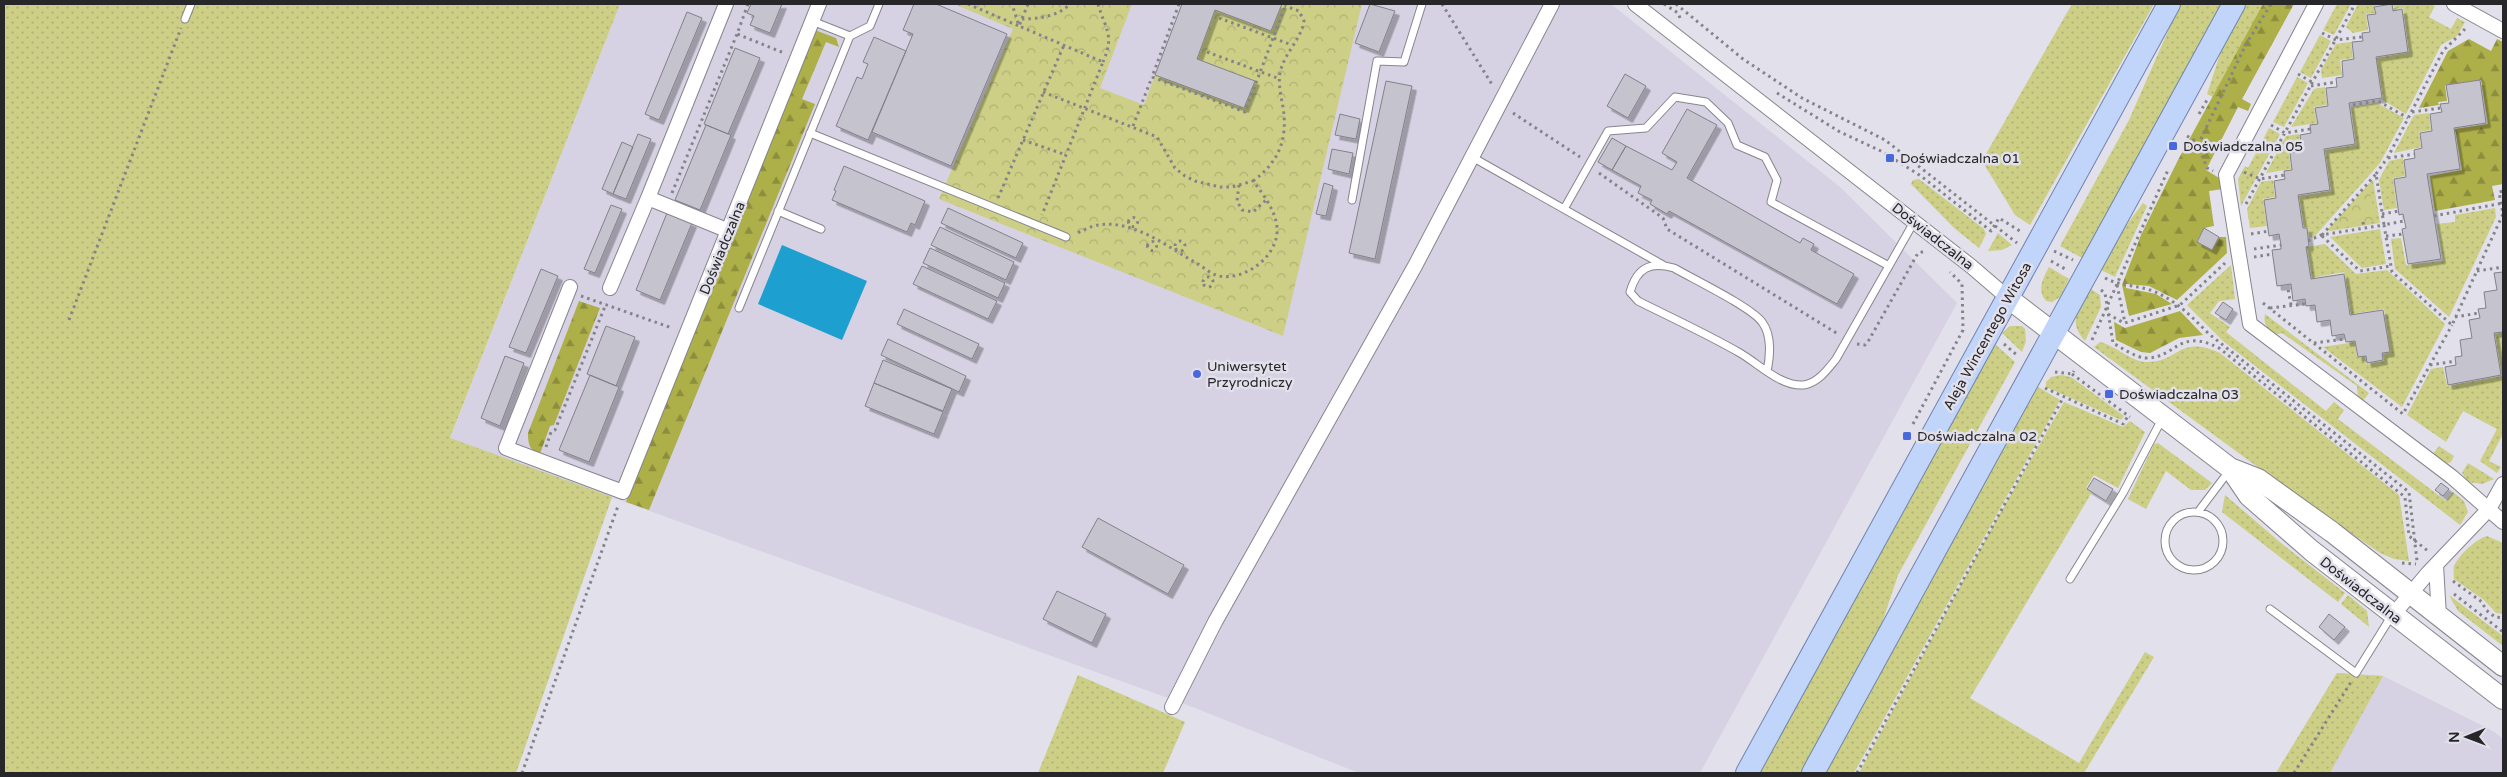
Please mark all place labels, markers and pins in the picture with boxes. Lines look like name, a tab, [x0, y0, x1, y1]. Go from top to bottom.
place label: Doświadczalna 05	[2183, 138, 2303, 155]
marker: Doświadczalna 05	[2167, 140, 2179, 152]
place label: Doświadczalna 01	[1900, 150, 2020, 167]
marker: Doświadczalna 01	[1884, 152, 1896, 164]
place label: Uniwersytet Przyrodniczy	[1207, 358, 1293, 391]
marker: Uniwersytet Przyrodniczy	[1191, 368, 1203, 380]
place label: Doświadczalna 03	[2119, 386, 2239, 403]
marker: Doświadczalna 03	[2103, 388, 2115, 400]
place label: Doświadczalna 02	[1917, 428, 2037, 445]
marker: Doświadczalna 02	[1901, 430, 1913, 442]

